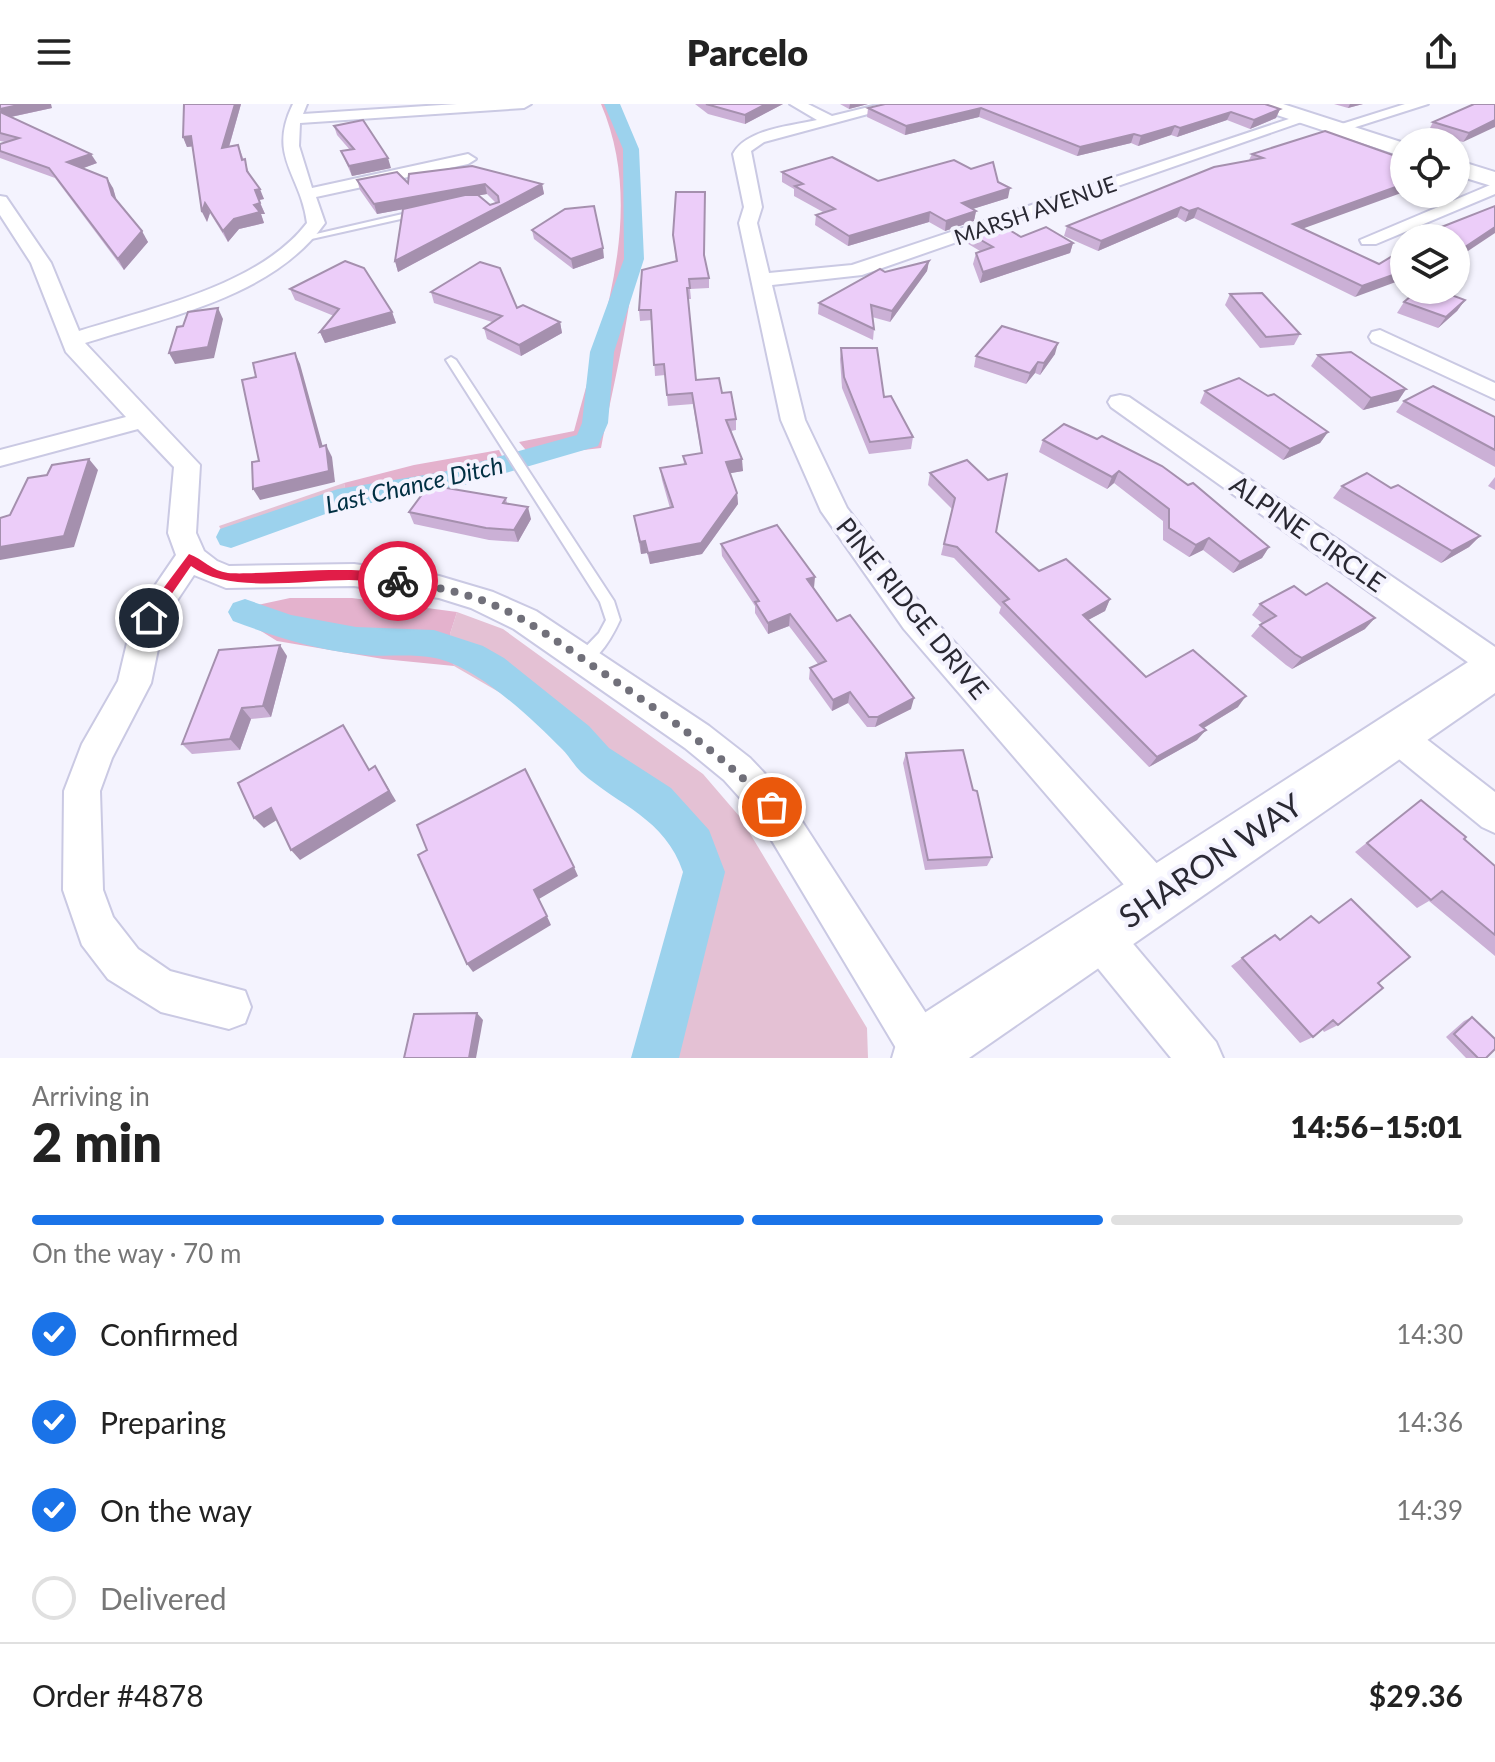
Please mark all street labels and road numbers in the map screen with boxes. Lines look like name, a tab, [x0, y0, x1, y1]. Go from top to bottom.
street label: MARSH AVENUE	[950, 170, 1120, 250]
street label: ALPINE CIRCLE	[1224, 468, 1392, 598]
street label: PINE RIDGE DRIVE	[830, 511, 996, 705]
street label: SHARON WAY	[1111, 784, 1309, 936]

